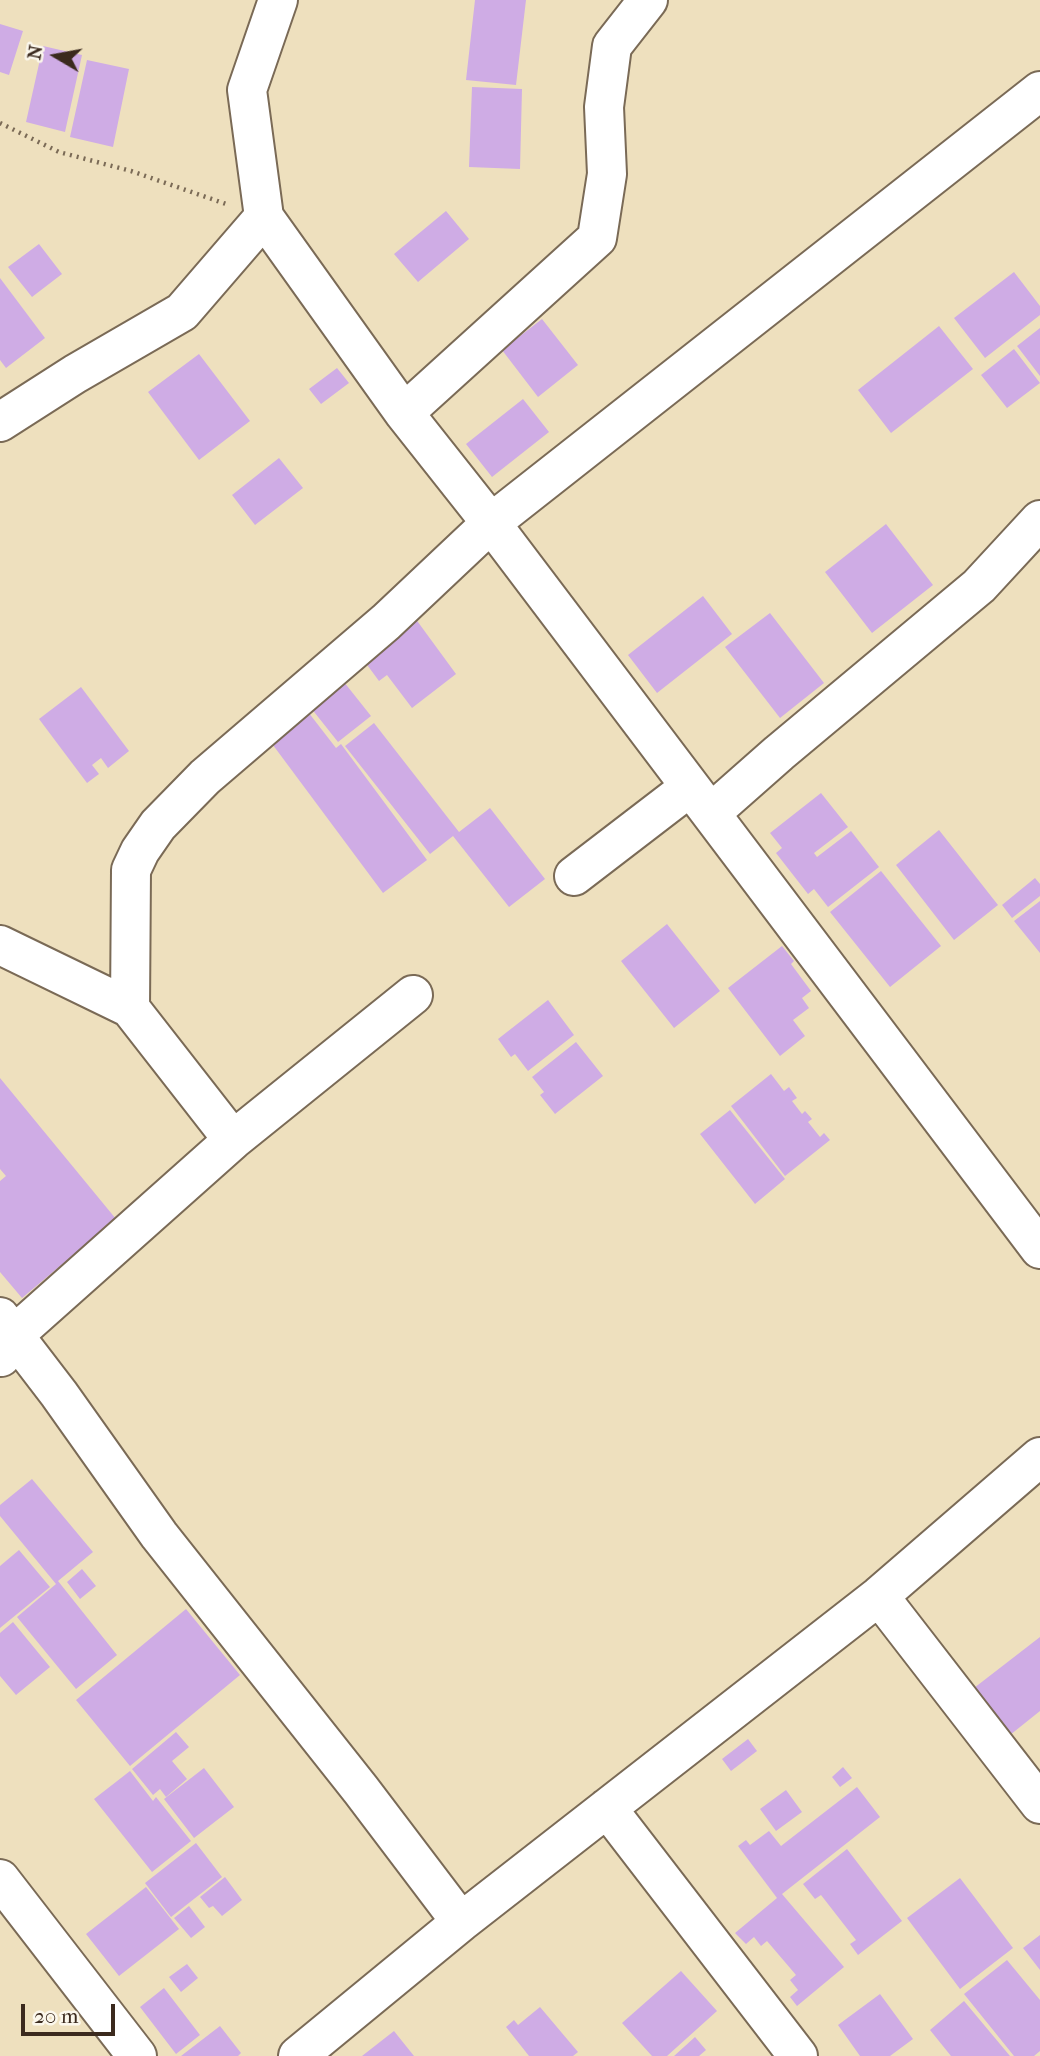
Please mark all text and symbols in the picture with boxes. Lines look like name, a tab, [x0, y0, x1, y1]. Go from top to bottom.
north arrow	[21, 21, 91, 91]
text: N	[23, 43, 47, 61]
scale bar	[24, 1990, 119, 2034]
text: 20 m	[34, 2004, 78, 2028]

